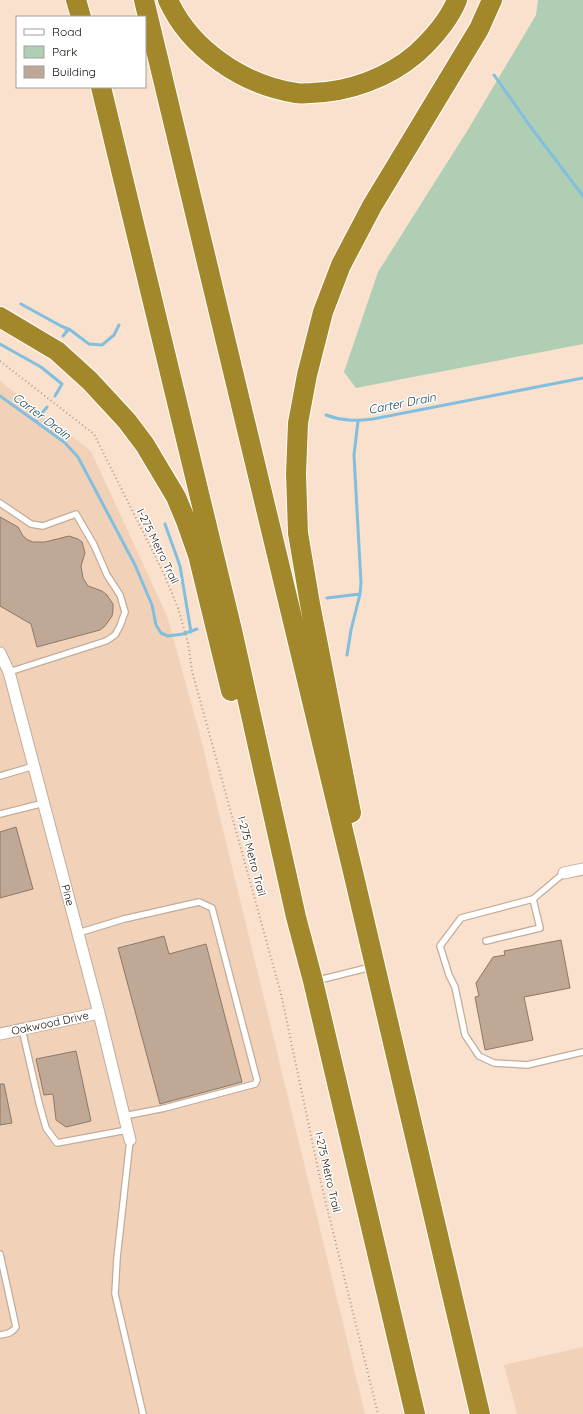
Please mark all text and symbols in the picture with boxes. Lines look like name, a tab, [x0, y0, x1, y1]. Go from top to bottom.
legend	[16, 16, 146, 88]
text: Road	[52, 24, 82, 39]
text: Park	[52, 44, 77, 59]
text: Building	[52, 64, 96, 79]
water label: Carter Drain	[10, 389, 75, 443]
water label: Carter Drain	[367, 389, 438, 417]
street label: I-275 Metro Trail	[134, 506, 182, 586]
street label: I-275 Metro Trail	[235, 815, 269, 897]
street label: Pine	[58, 883, 78, 907]
street label: Oakwood Drive	[10, 1008, 90, 1038]
street label: I-275 Metro Trail	[312, 1131, 344, 1213]

